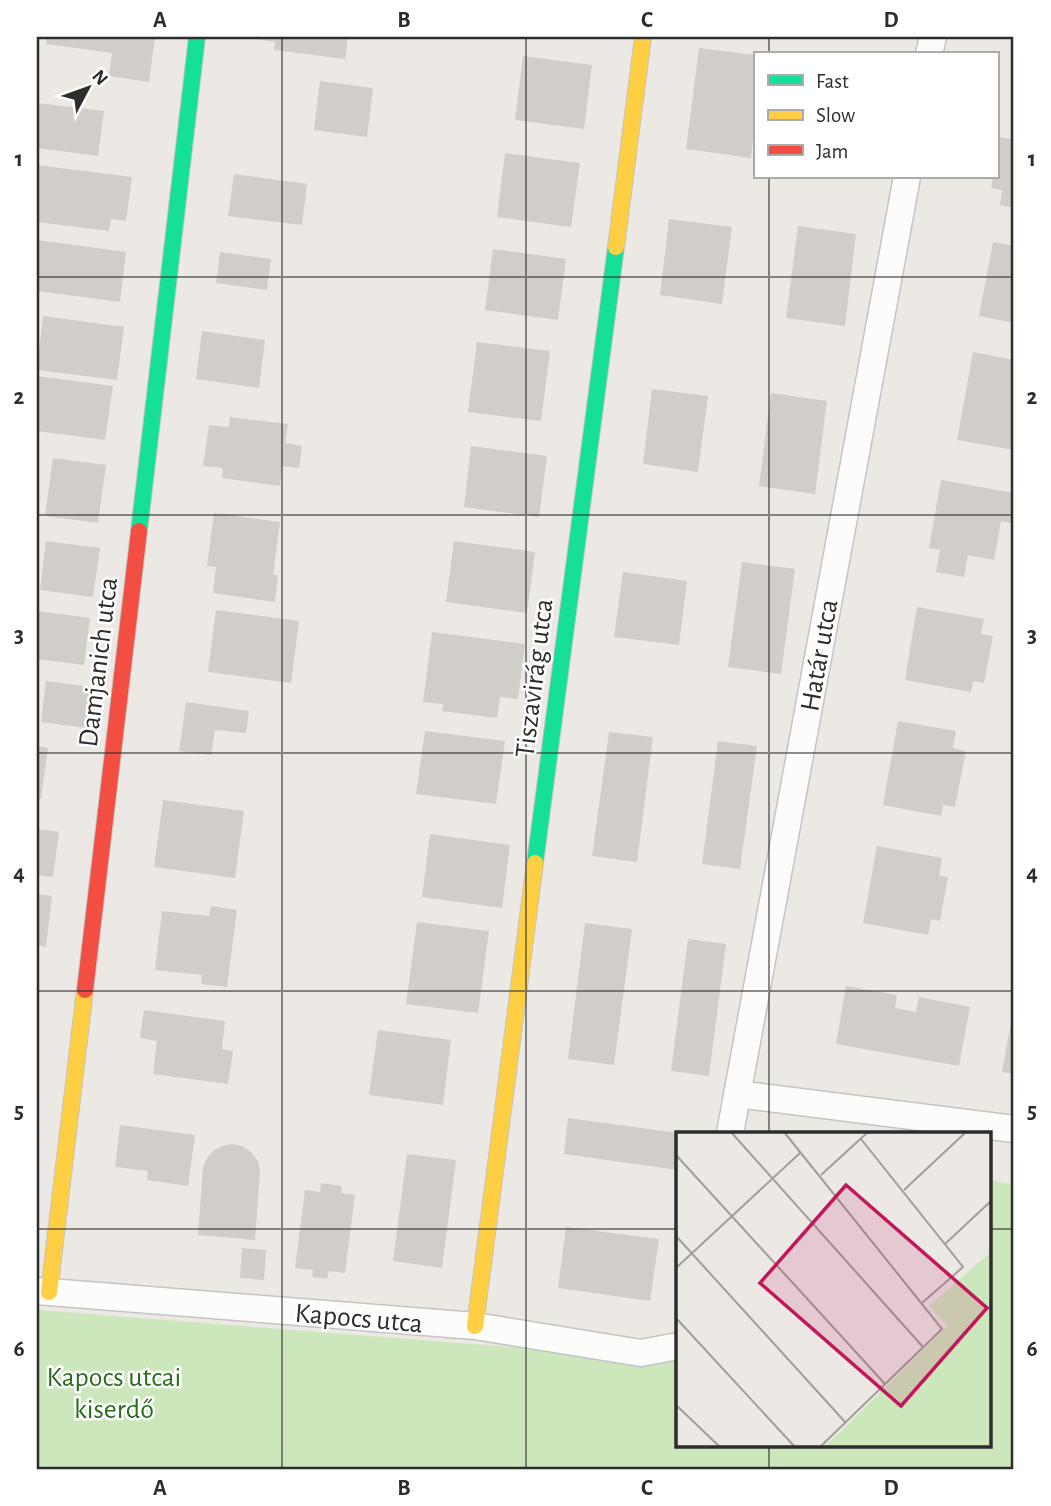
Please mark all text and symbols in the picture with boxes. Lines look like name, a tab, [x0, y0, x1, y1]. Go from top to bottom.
text: A	[153, 9, 167, 32]
text: B	[397, 9, 411, 32]
text: C	[641, 9, 653, 32]
text: D	[883, 9, 899, 32]
north arrow	[52, 52, 122, 122]
legend	[754, 52, 998, 178]
text: N	[88, 67, 111, 89]
text: Fast	[816, 71, 849, 92]
text: Slow	[816, 105, 855, 126]
text: Jam	[816, 141, 848, 162]
text: 1	[15, 148, 23, 171]
text: 1	[1028, 148, 1036, 171]
text: 2	[14, 386, 25, 409]
text: 2	[1027, 386, 1038, 409]
street label: Damjanich utca	[75, 576, 123, 749]
street label: Tiszavirág utca	[511, 597, 559, 759]
street label: Határ utca	[796, 597, 844, 713]
text: 3	[14, 624, 24, 647]
text: 3	[1027, 624, 1037, 647]
text: 4	[13, 862, 25, 885]
text: 4	[1026, 862, 1038, 885]
text: 5	[14, 1100, 24, 1123]
text: 5	[1027, 1100, 1037, 1123]
inset map	[676, 1132, 992, 1446]
street label: Kapocs utca	[294, 1299, 424, 1339]
text: 6	[13, 1338, 25, 1361]
text: 6	[1026, 1338, 1038, 1361]
park label: Kapocs utcai kiserdő	[47, 1364, 181, 1424]
text: A	[153, 1477, 167, 1500]
text: B	[397, 1477, 411, 1500]
text: C	[641, 1477, 653, 1500]
text: D	[883, 1477, 899, 1500]

